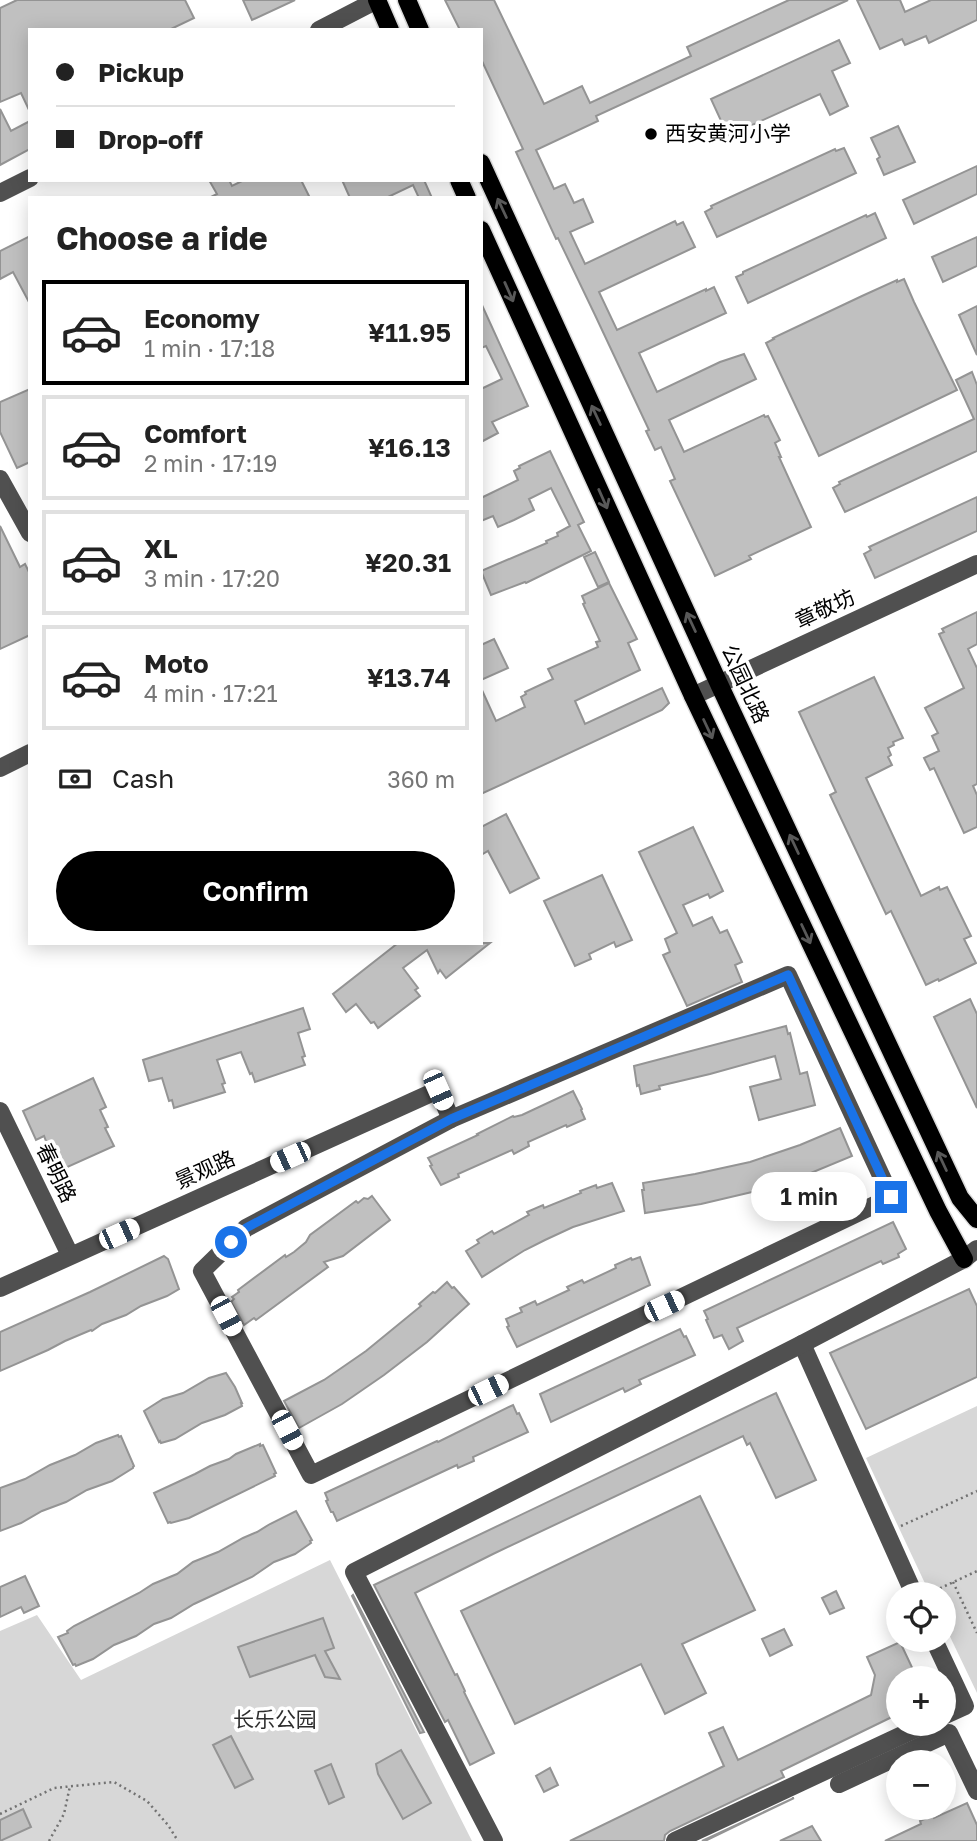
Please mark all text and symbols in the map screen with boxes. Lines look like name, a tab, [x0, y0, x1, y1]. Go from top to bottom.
text: Pickup	[98, 57, 184, 88]
place label: 西安黄河小学	[665, 120, 791, 146]
text: Drop-off	[98, 124, 203, 155]
marker: 西安黄河小学	[643, 126, 659, 142]
one-way arrow	[495, 198, 508, 219]
text: Choose a ride	[56, 219, 268, 257]
one-way arrow	[503, 281, 517, 302]
icon: car	[60, 301, 123, 364]
text: Economy	[144, 303, 260, 334]
text: ¥11.95	[368, 317, 451, 348]
text: 1 min · 17:18	[144, 334, 275, 362]
one-way arrow	[589, 405, 602, 426]
icon: car	[60, 416, 123, 479]
text: Comfort	[144, 418, 247, 449]
text: ¥16.13	[368, 432, 451, 463]
text: 2 min · 17:19	[144, 449, 277, 477]
one-way arrow	[598, 489, 611, 510]
icon: car	[60, 531, 123, 594]
text: XL	[144, 533, 178, 564]
text: ¥20.31	[365, 547, 451, 578]
text: 3 min · 17:20	[144, 564, 280, 592]
street label: 章敬坊	[791, 583, 859, 633]
one-way arrow	[684, 612, 697, 633]
street label: 公园北路	[716, 640, 775, 727]
icon: car	[60, 646, 123, 709]
text: Moto	[144, 648, 209, 679]
text: ¥13.74	[367, 662, 451, 693]
text: 4 min · 17:21	[144, 679, 278, 707]
one-way arrow	[702, 718, 715, 739]
icon: cash	[56, 760, 94, 798]
text: Cash	[112, 763, 174, 794]
text: 360 m	[387, 765, 455, 793]
one-way arrow	[787, 834, 800, 855]
button: Confirm	[56, 851, 455, 931]
one-way arrow	[799, 923, 813, 944]
car	[420, 1067, 457, 1113]
street label: 春明路	[31, 1139, 82, 1207]
car	[267, 1139, 314, 1175]
street label: 景观路	[171, 1144, 239, 1194]
one-way arrow	[935, 1151, 949, 1172]
callout: 1 min	[751, 1172, 866, 1222]
route end	[875, 1181, 907, 1213]
text: 1 min	[780, 1182, 838, 1210]
car	[96, 1216, 143, 1252]
route start	[215, 1226, 247, 1258]
car	[641, 1288, 688, 1324]
car	[207, 1293, 246, 1339]
car	[465, 1371, 512, 1409]
car	[268, 1407, 307, 1453]
map controls	[886, 1582, 956, 1820]
button: locate	[886, 1582, 956, 1652]
button: +	[886, 1666, 956, 1736]
park label: 长乐公园	[233, 1706, 317, 1732]
button: −	[886, 1750, 956, 1820]

